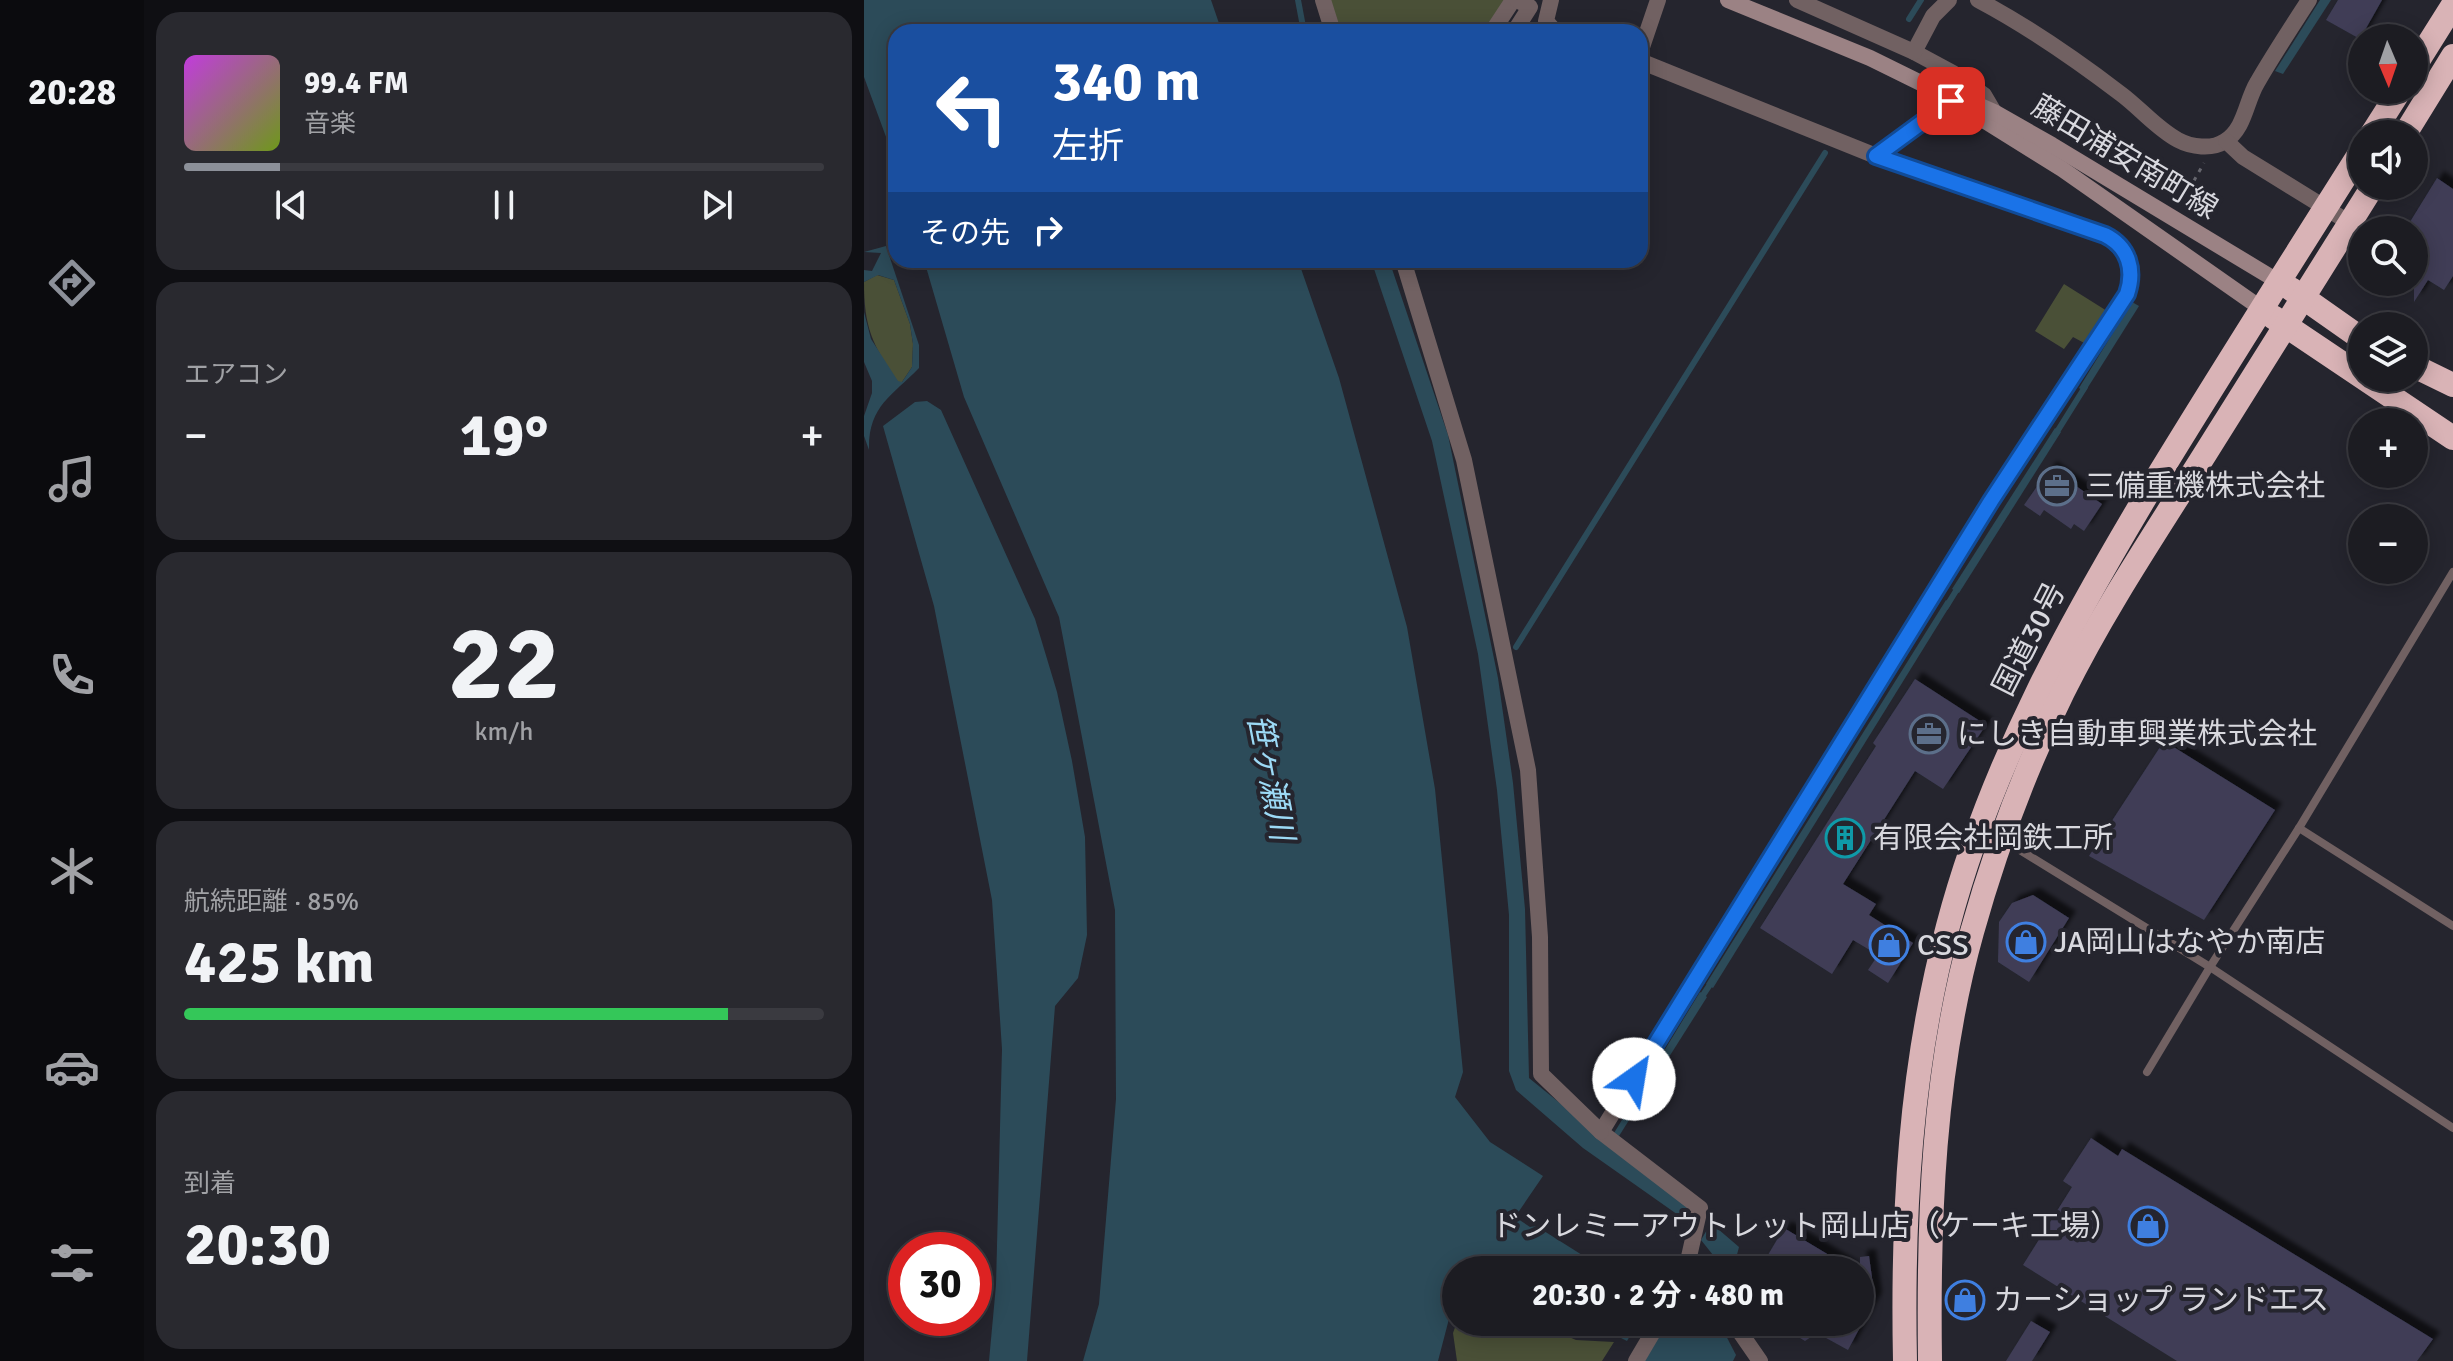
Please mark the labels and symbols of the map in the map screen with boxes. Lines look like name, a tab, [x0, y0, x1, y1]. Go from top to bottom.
north arrow	[2348, 24, 2428, 104]
pin	[1917, 67, 1985, 135]
street label: 藤田浦安南町線	[2025, 87, 2224, 227]
office icon: 三備重機株式会社	[2036, 465, 2078, 507]
place label: 三備重機株式会社	[2085, 468, 2325, 505]
street label: 国道30号	[1985, 576, 2074, 702]
water label: 笹ヶ瀬川	[1239, 711, 1302, 847]
office icon: にしき自動車興業株式会社	[1908, 713, 1950, 755]
place label: にしき自動車興業株式会社	[1957, 716, 2317, 753]
building icon: 有限会社岡鉄工所	[1824, 817, 1866, 859]
place label: 有限会社岡鉄工所	[1873, 820, 2113, 857]
shop icon: JA岡山はなやか南店	[2005, 921, 2047, 963]
shop icon: CSS	[1868, 924, 1910, 966]
place label: JA岡山はなやか南店	[2054, 924, 2325, 961]
place label: CSS	[1917, 927, 1969, 964]
position arrow	[1592, 1037, 1676, 1121]
shop icon: ドンレミーアウトレット岡山店（ケーキ工場）	[2127, 1205, 2169, 1247]
place label: ドンレミーアウトレット岡山店（ケーキ工場）	[1491, 1208, 2120, 1245]
speed limit sign: 30	[888, 1232, 992, 1336]
shop icon: カーショップ ランドエス	[1944, 1279, 1986, 1321]
place label: カーショップ ランドエス	[1993, 1282, 2329, 1319]

